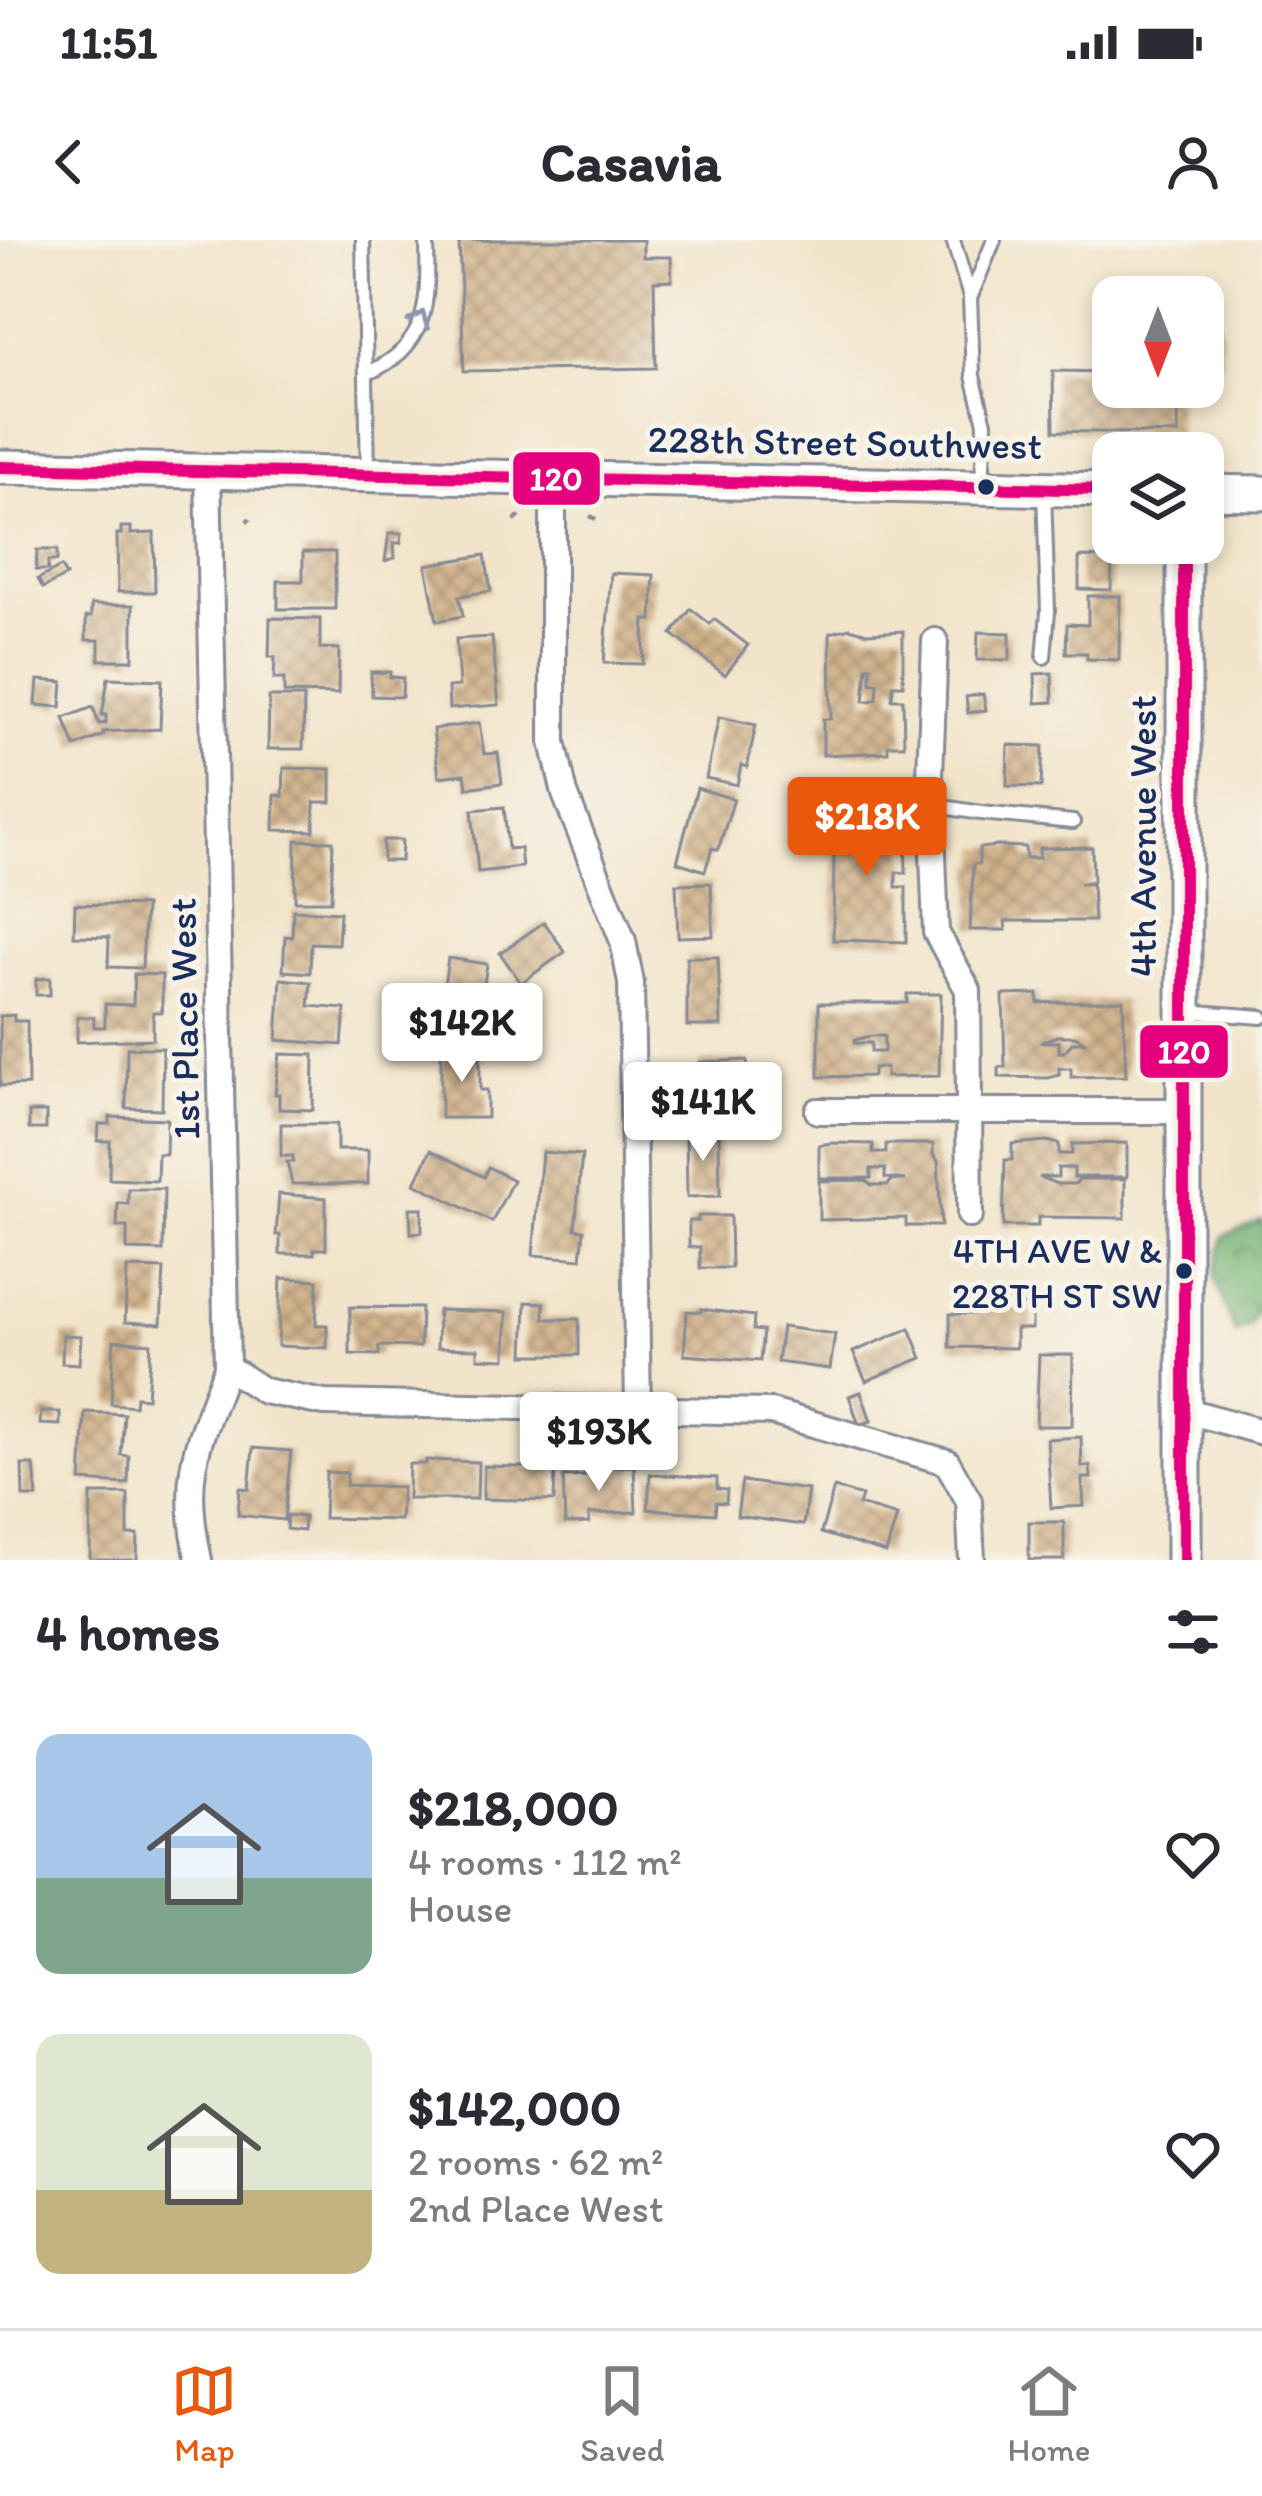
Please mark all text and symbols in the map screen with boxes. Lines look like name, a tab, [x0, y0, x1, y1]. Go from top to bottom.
text: 11:51	[60, 15, 157, 69]
icon: back	[36, 129, 102, 195]
icon: person	[1160, 129, 1226, 195]
text: Casavia	[541, 130, 721, 195]
north arrow	[1092, 276, 1224, 408]
map controls	[1092, 276, 1224, 564]
one-way arrow	[405, 310, 429, 331]
street label: 228th Street Southwest	[647, 415, 1043, 469]
button: layers	[1092, 432, 1224, 564]
line badge: 120	[511, 450, 602, 507]
text: 120	[530, 459, 583, 498]
unlabelled marker	[975, 476, 997, 498]
street label: 4th Avenue West	[1119, 695, 1166, 977]
pin: $218K	[783, 777, 951, 879]
text: $218K	[815, 792, 919, 839]
street label: 1st Place West	[158, 898, 210, 1140]
pin: $142K	[378, 983, 546, 1085]
text: $142K	[409, 998, 515, 1045]
line badge: 120	[1138, 1023, 1230, 1080]
text: 120	[1158, 1032, 1211, 1071]
pin: $141K	[619, 1062, 787, 1164]
text: $141K	[651, 1077, 755, 1124]
place label: 4TH AVE W & 228TH ST SW	[952, 1229, 1162, 1317]
marker: 4TH AVE W & 228TH ST SW	[1173, 1260, 1195, 1282]
pin: $193K	[515, 1392, 683, 1494]
text: $193K	[547, 1407, 651, 1454]
icon: filters	[1160, 1599, 1226, 1665]
text: 4 homes	[36, 1602, 220, 1663]
text: $218,000	[408, 1777, 619, 1838]
icon: home	[132, 1782, 276, 1926]
icon: heart	[1160, 1821, 1226, 1887]
text: 4 rooms · 112 m²	[408, 1838, 682, 1885]
text: House	[408, 1885, 512, 1932]
text: $142,000	[408, 2077, 621, 2138]
icon: home	[132, 2082, 276, 2226]
icon: heart	[1160, 2121, 1226, 2187]
text: 2 rooms · 62 m²	[408, 2138, 663, 2185]
text: 2nd Place West	[408, 2185, 664, 2232]
tab: Map	[171, 2358, 237, 2469]
tab: Saved	[580, 2358, 665, 2469]
tab: Home	[1007, 2358, 1091, 2469]

